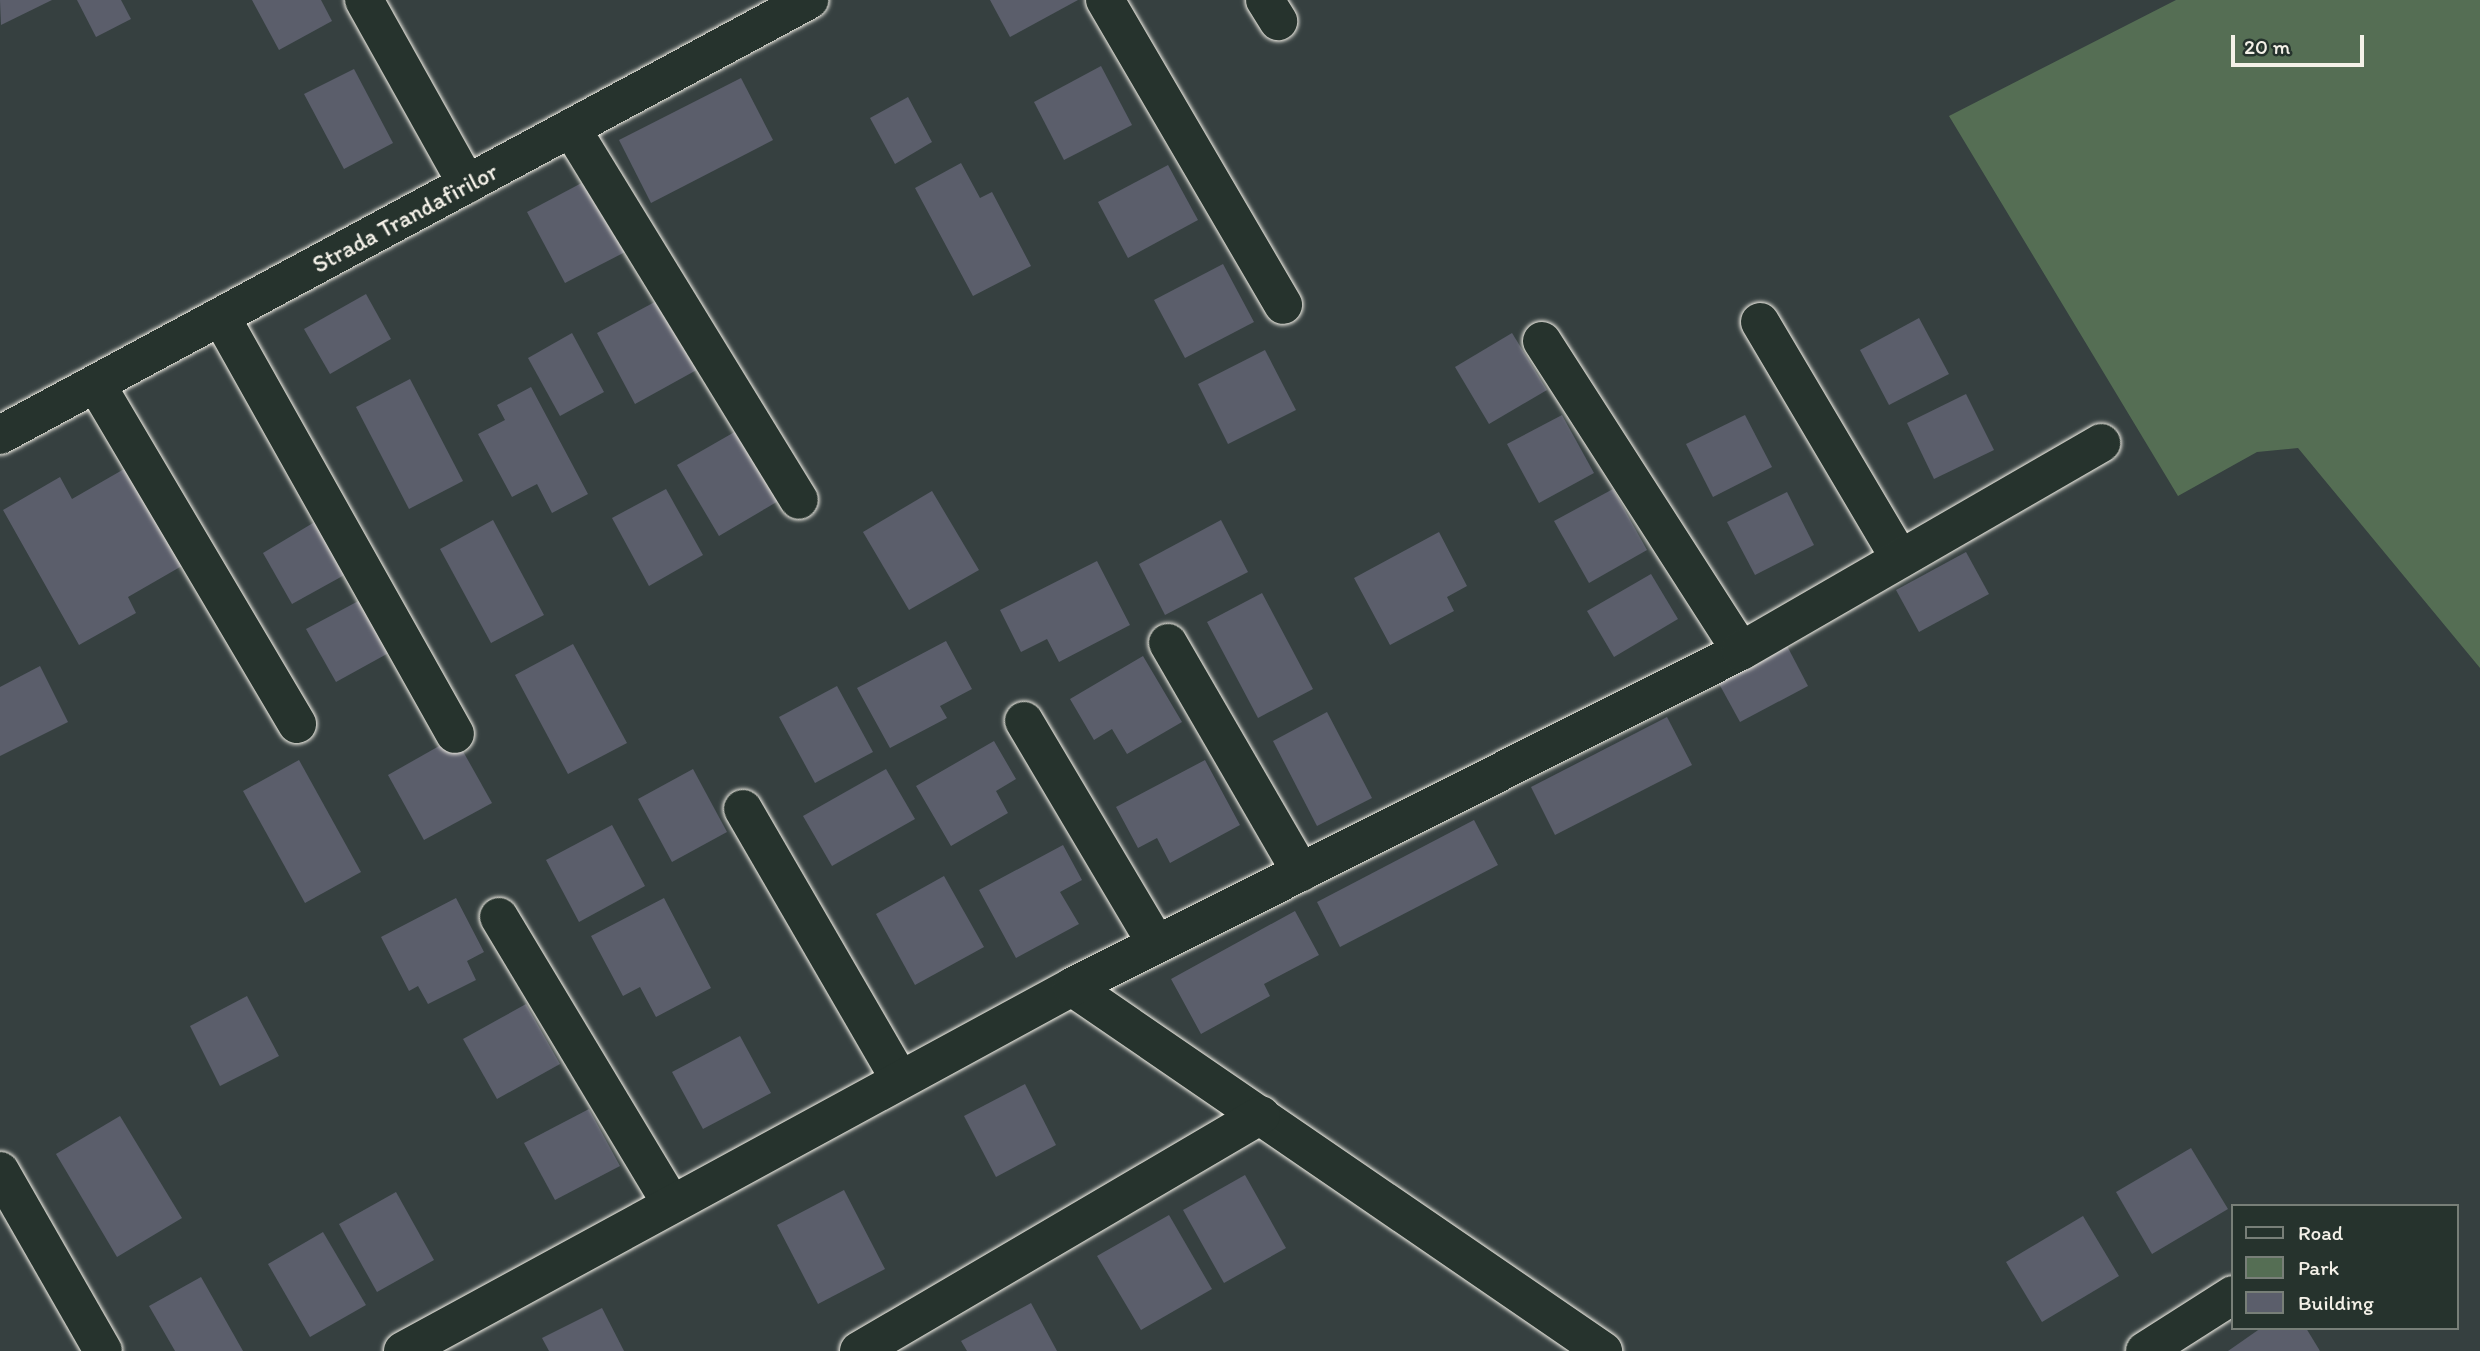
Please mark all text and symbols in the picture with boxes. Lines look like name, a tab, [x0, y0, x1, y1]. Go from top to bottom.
scale bar	[2235, 21, 2368, 65]
text: 20 m	[2244, 34, 2290, 59]
street label: Strada Trandafirilor	[308, 157, 502, 279]
legend	[2232, 1204, 2459, 1330]
text: Road	[2298, 1220, 2343, 1245]
text: Park	[2298, 1255, 2339, 1280]
text: Building	[2298, 1290, 2374, 1315]

